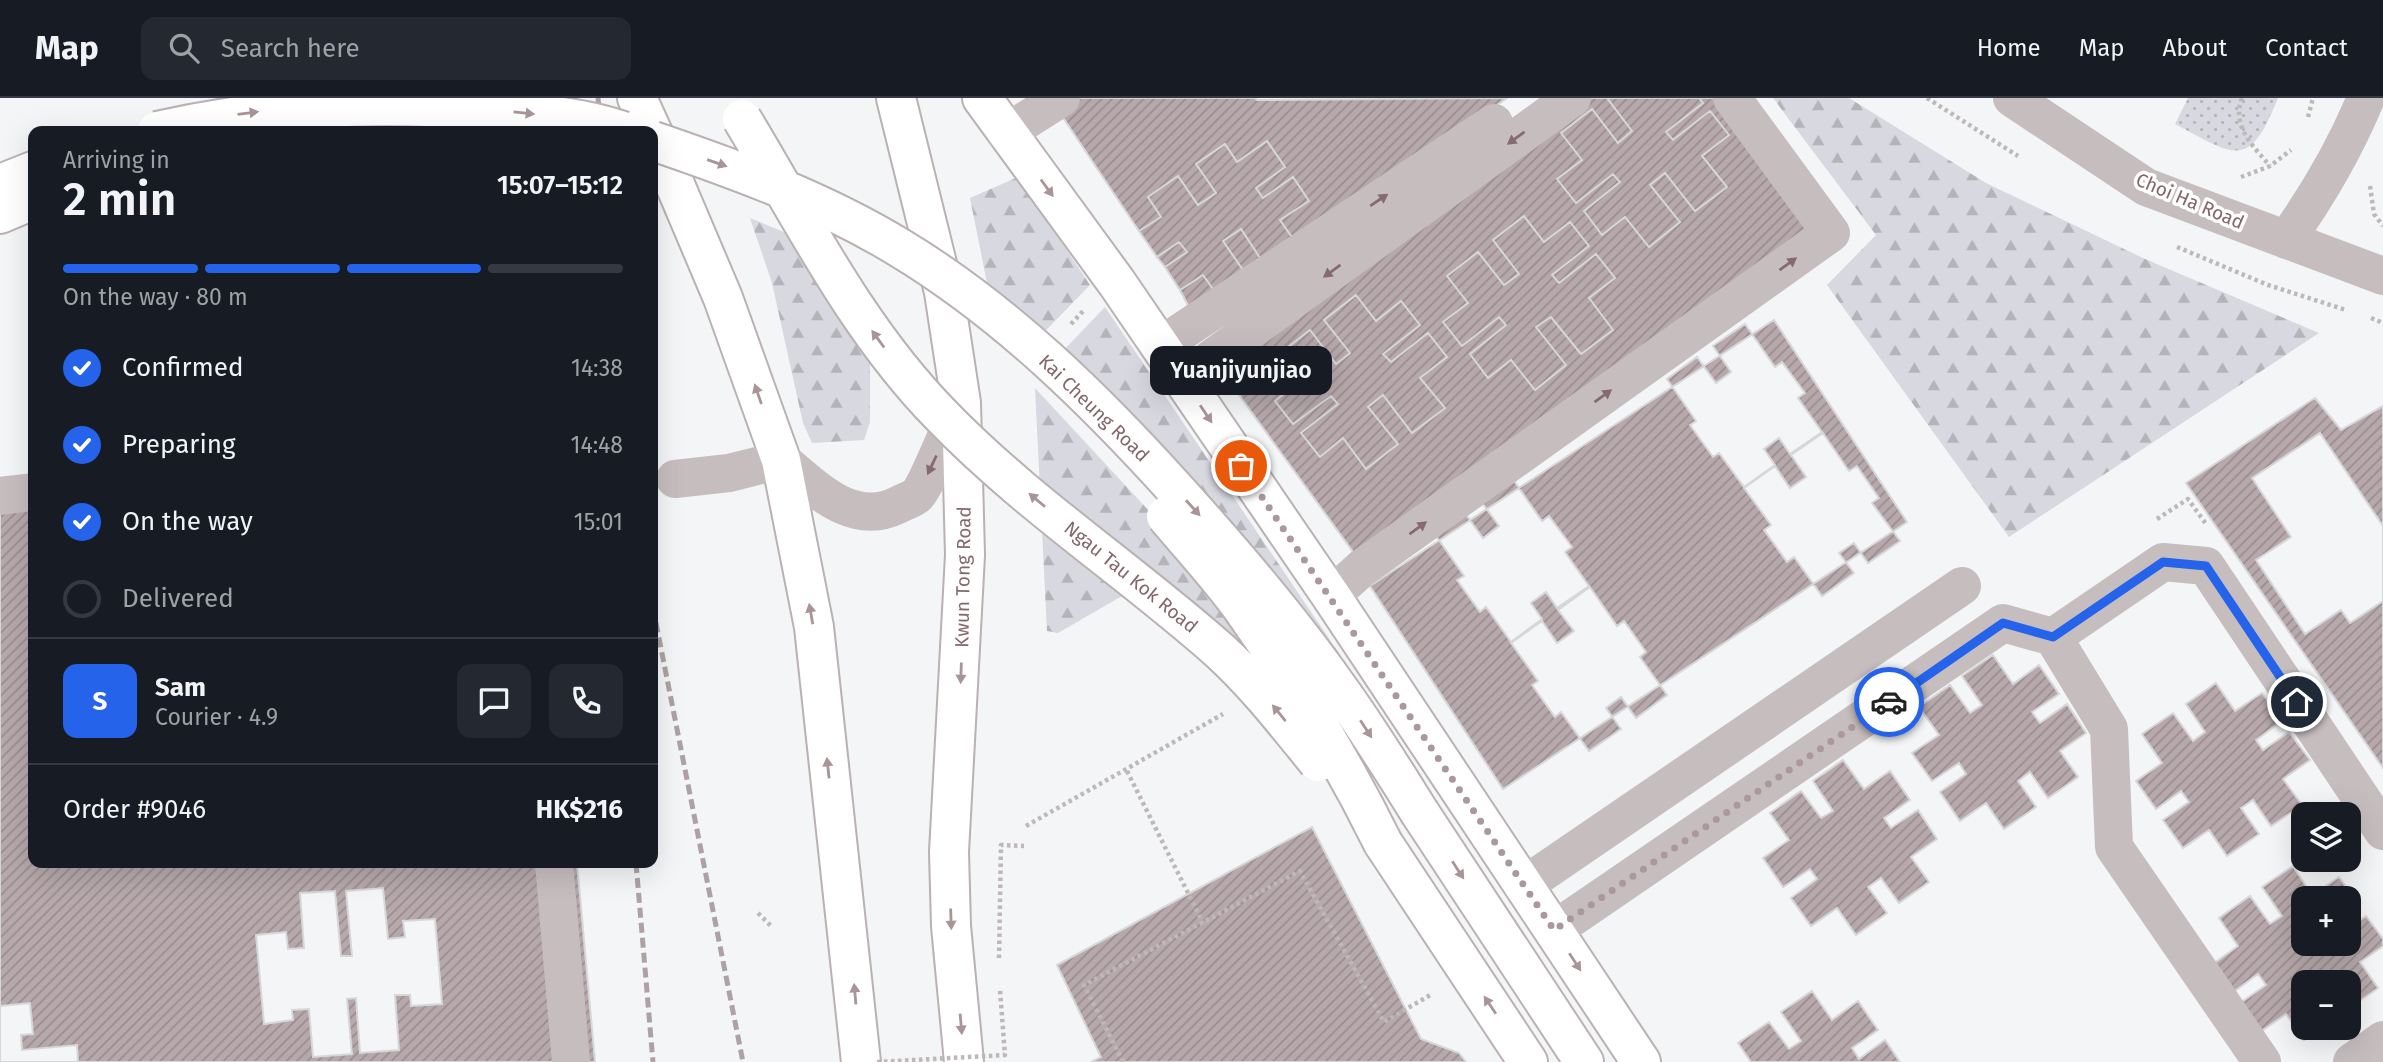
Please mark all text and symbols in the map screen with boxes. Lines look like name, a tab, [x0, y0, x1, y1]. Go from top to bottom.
search box	[141, 17, 631, 80]
text: Map	[35, 28, 99, 68]
icon: search	[165, 29, 203, 67]
text: Search here	[221, 33, 360, 64]
text: Home	[1977, 34, 2041, 62]
text: Map	[2079, 34, 2125, 62]
text: About	[2163, 34, 2227, 62]
text: Contact	[2265, 34, 2348, 62]
one-way arrow	[237, 108, 259, 119]
one-way arrow	[513, 108, 535, 119]
one-way arrow	[1507, 131, 1526, 145]
text: Arriving in	[63, 146, 170, 174]
one-way arrow	[707, 158, 728, 169]
street label: Choi Ha Road	[2132, 168, 2248, 234]
text: 15:07–15:12	[497, 170, 623, 201]
text: 2 min	[63, 172, 176, 227]
one-way arrow	[1039, 179, 1053, 197]
one-way arrow	[1370, 193, 1388, 207]
one-way arrow	[1779, 257, 1797, 271]
one-way arrow	[1323, 263, 1341, 277]
text: On the way · 80 m	[63, 283, 248, 311]
one-way arrow	[871, 330, 885, 348]
callout: Yuanjiyunjiao	[1150, 347, 1332, 396]
icon: check	[63, 349, 101, 387]
street label: Kai Cheung Road	[1034, 349, 1154, 467]
text: Confirmed	[122, 352, 243, 383]
text: 14:38	[571, 354, 623, 382]
text: Yuanjiyunjiao	[1170, 356, 1312, 384]
one-way arrow	[752, 383, 763, 404]
one-way arrow	[1594, 389, 1612, 403]
one-way arrow	[1199, 405, 1213, 423]
icon: check	[63, 426, 101, 464]
text: Preparing	[122, 429, 235, 460]
text: 14:48	[570, 431, 623, 459]
pin	[1211, 436, 1271, 496]
icon: bag	[1222, 447, 1260, 485]
one-way arrow	[926, 455, 938, 475]
one-way arrow	[1029, 493, 1046, 508]
one-way arrow	[1185, 499, 1201, 517]
icon: check	[63, 503, 101, 541]
text: On the way	[122, 506, 253, 537]
street label: Kwun Tong Road	[950, 506, 976, 648]
text: 15:01	[574, 508, 623, 536]
street label: Ngau Tau Kok Road	[1060, 516, 1202, 638]
one-way arrow	[1409, 521, 1427, 535]
text: Delivered	[122, 583, 234, 614]
one-way arrow	[806, 603, 817, 625]
one-way arrow	[955, 663, 966, 685]
button: chat	[457, 664, 531, 738]
button: phone	[549, 664, 623, 738]
courier	[1854, 667, 1924, 737]
text: Sam	[155, 672, 206, 703]
pin	[2267, 672, 2327, 732]
icon: car	[1870, 683, 1908, 721]
icon: home	[2278, 683, 2316, 721]
text: S	[93, 686, 107, 717]
text: Courier · 4.9	[155, 703, 278, 731]
one-way arrow	[1272, 705, 1287, 722]
one-way arrow	[1359, 719, 1372, 739]
one-way arrow	[823, 757, 834, 779]
text: Order #9046	[63, 794, 206, 825]
text: HK$216	[536, 794, 623, 825]
map controls	[2291, 802, 2361, 1040]
button: layers	[2291, 802, 2361, 872]
one-way arrow	[1451, 861, 1464, 880]
button: +	[2291, 886, 2361, 956]
one-way arrow	[946, 908, 957, 930]
one-way arrow	[1569, 953, 1582, 972]
button: −	[2291, 970, 2361, 1040]
one-way arrow	[849, 983, 860, 1005]
one-way arrow	[1483, 996, 1497, 1014]
one-way arrow	[956, 1013, 967, 1035]

